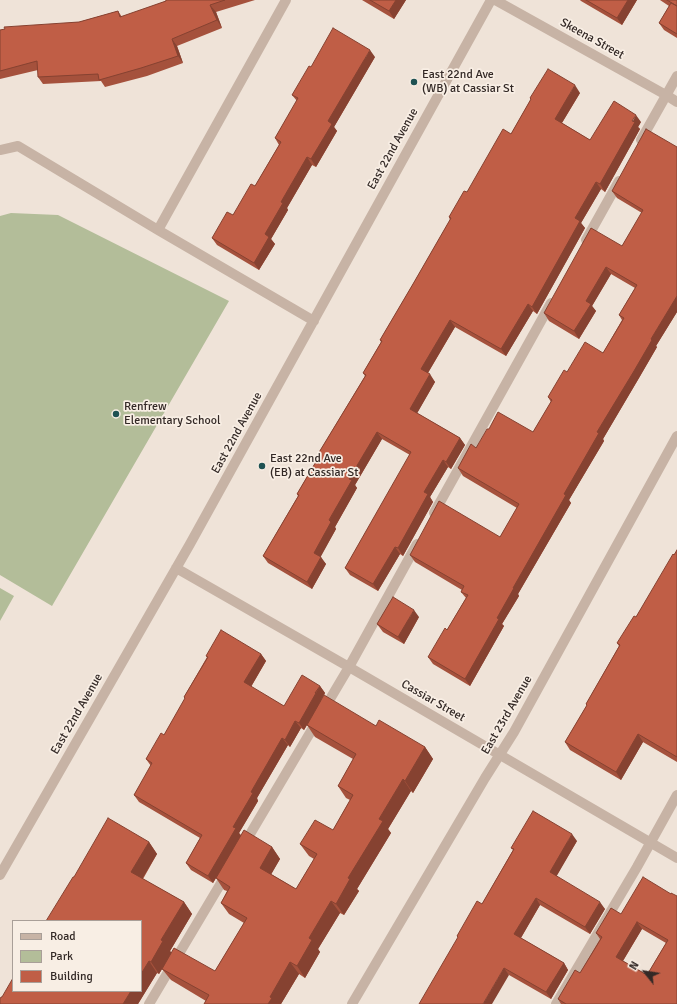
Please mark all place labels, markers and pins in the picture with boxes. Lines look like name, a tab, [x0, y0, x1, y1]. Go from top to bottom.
place label: East 22nd Ave (WB) at Cassiar St	[422, 68, 514, 96]
marker: East 22nd Ave (WB) at Cassiar St	[409, 77, 419, 87]
place label: Renfrew Elementary School	[124, 400, 220, 428]
marker: Renfrew Elementary School	[111, 409, 121, 419]
place label: East 22nd Ave (EB) at Cassiar St	[270, 452, 358, 480]
marker: East 22nd Ave (EB) at Cassiar St	[257, 461, 267, 471]

